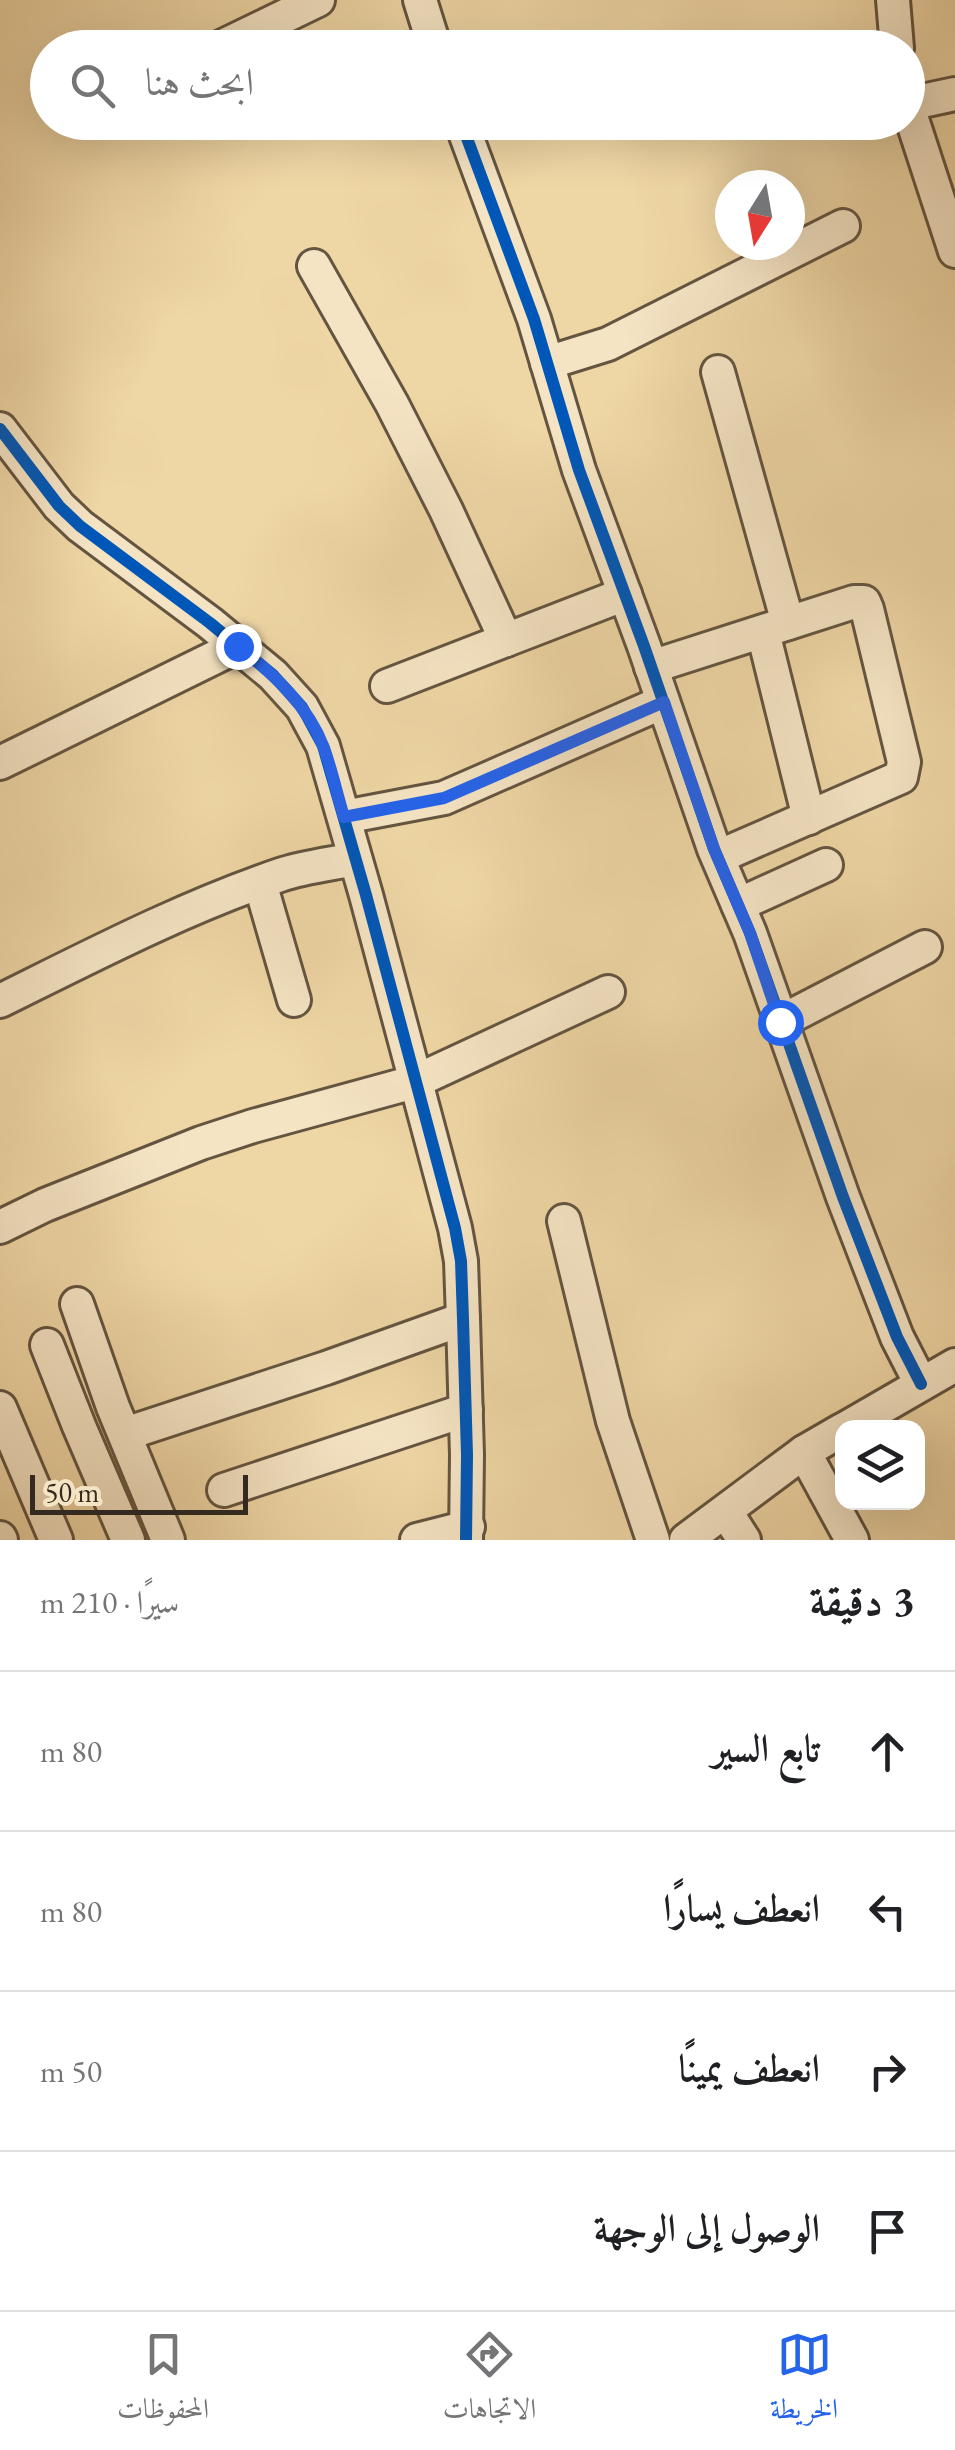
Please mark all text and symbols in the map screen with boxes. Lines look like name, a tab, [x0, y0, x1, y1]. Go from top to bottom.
search box	[30, 30, 925, 140]
text: ابحث هنا	[145, 57, 254, 106]
icon: search	[65, 58, 120, 113]
north arrow	[715, 170, 805, 260]
route end	[216, 624, 262, 670]
route start	[758, 1000, 804, 1046]
map controls	[835, 1420, 925, 1510]
button: layers	[835, 1420, 925, 1510]
scale bar	[30, 1470, 248, 1514]
text: 50 m	[45, 1474, 99, 1510]
text: 3 دقيقة	[809, 1573, 915, 1628]
text: سيرًا · 210 m	[40, 1581, 179, 1623]
text: تابع السير	[712, 1723, 820, 1772]
icon: ahead	[860, 1724, 915, 1779]
text: 80 m	[40, 1730, 102, 1772]
text: انعطف يسارًا	[663, 1883, 820, 1932]
icon: left	[860, 1884, 915, 1939]
text: 80 m	[40, 1890, 102, 1932]
text: انعطف يمينًا	[679, 2043, 820, 2092]
icon: right	[860, 2044, 915, 2099]
text: 50 m	[40, 2050, 102, 2092]
text: الوصول إلى الوجهة	[594, 2203, 820, 2252]
icon: arrive	[860, 2204, 915, 2259]
tab: المحفوظات	[117, 2327, 209, 2436]
tab: الاتجاهات	[443, 2327, 536, 2436]
tab: الخريطة	[770, 2327, 838, 2436]

